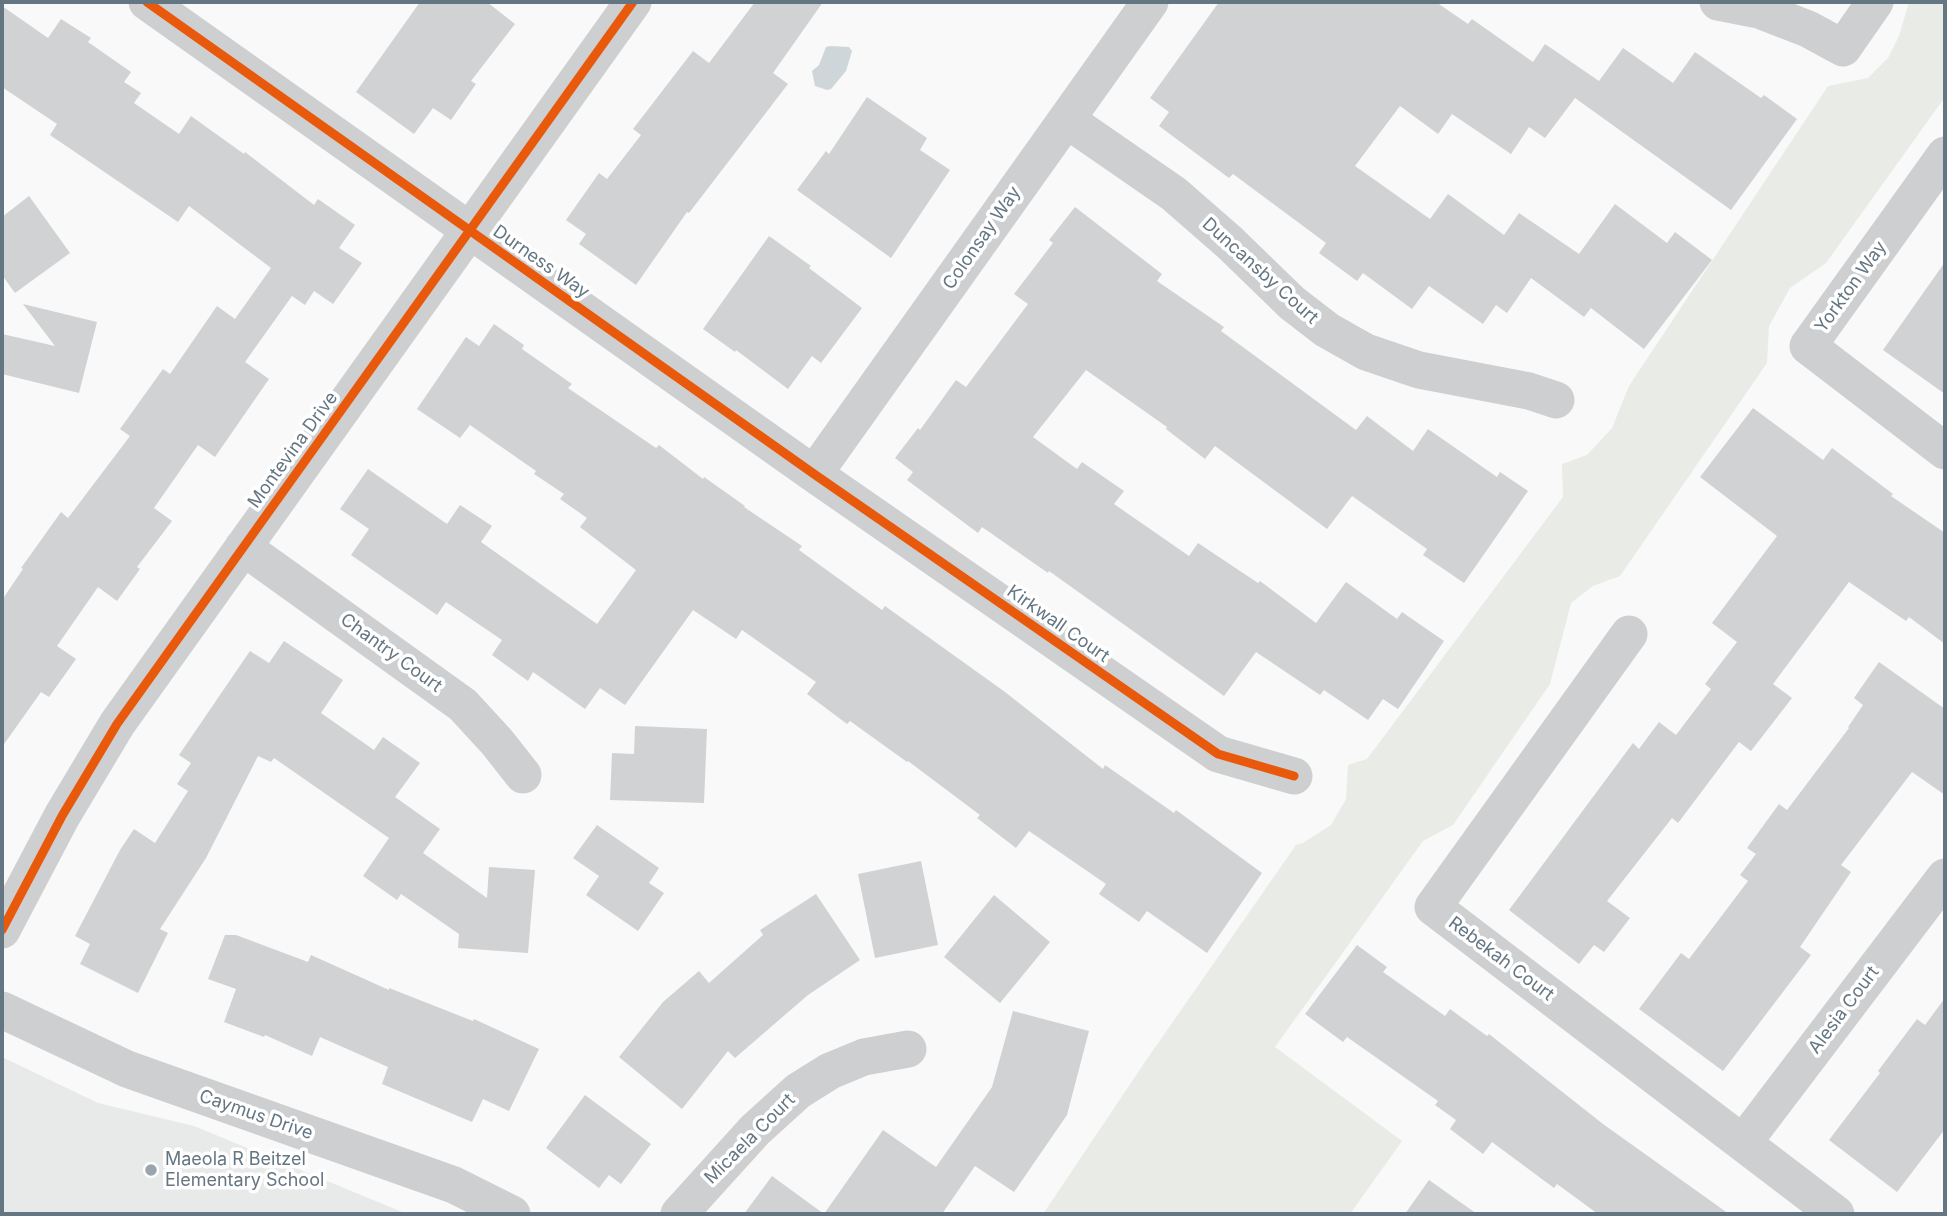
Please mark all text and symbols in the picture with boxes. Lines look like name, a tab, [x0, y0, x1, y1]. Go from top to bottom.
street label: Colonsay Way	[938, 182, 1026, 294]
street label: Duncansby Court	[1198, 213, 1322, 329]
street label: Durness Way	[489, 221, 593, 303]
street label: Yorkton Way	[1811, 237, 1891, 337]
street label: Montevina Drive	[244, 388, 342, 512]
street label: Kirkwall Court	[1003, 581, 1113, 667]
street label: Chantry Court	[336, 609, 446, 697]
street label: Rebekah Court	[1444, 912, 1558, 1006]
street label: Alesia Court	[1804, 962, 1884, 1058]
street label: Caymus Drive	[196, 1085, 316, 1145]
street label: Micaela Court	[700, 1089, 800, 1189]
place label: Maeola R Beitzel Elementary School	[165, 1149, 324, 1192]
marker: Maeola R Beitzel Elementary School	[143, 1162, 159, 1178]

